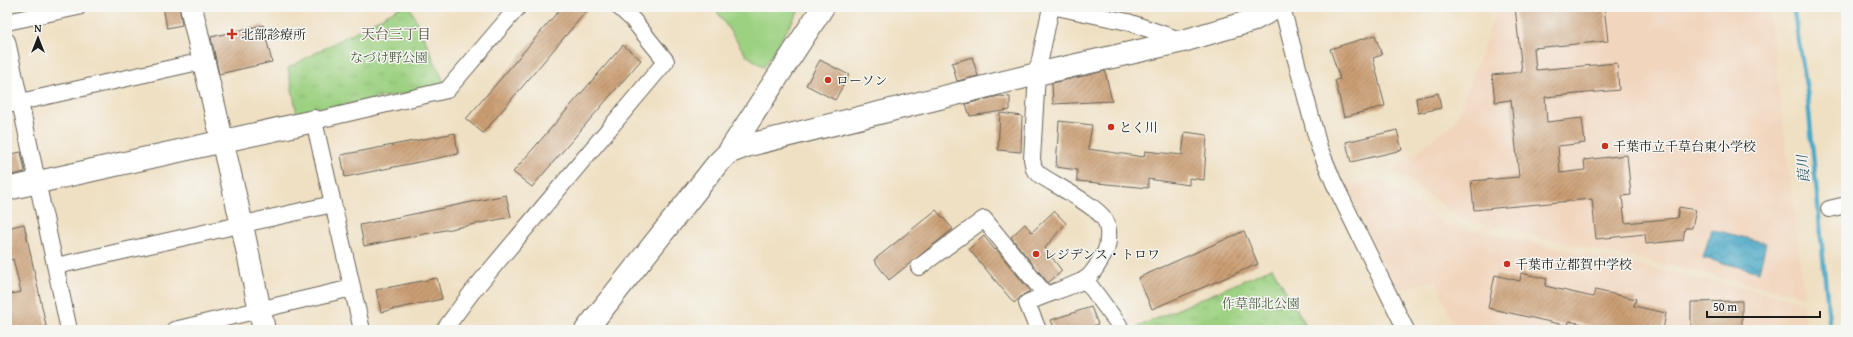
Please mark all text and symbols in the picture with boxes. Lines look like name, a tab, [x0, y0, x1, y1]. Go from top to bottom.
north arrow	[18, 18, 58, 58]
text: N	[34, 20, 42, 36]
district label: 天台三丁目	[361, 24, 431, 44]
place label: 北部診療所	[241, 25, 306, 44]
marker: 北部診療所	[226, 28, 238, 40]
park label: なづけ野公園	[350, 48, 428, 67]
place label: ローソン	[836, 71, 887, 90]
marker: ローソン	[823, 75, 833, 85]
place label: とく川	[1119, 118, 1158, 137]
marker: とく川	[1106, 122, 1116, 132]
place label: 千葉市立千草台東小学校	[1613, 137, 1756, 156]
marker: 千葉市立千草台東小学校	[1600, 141, 1610, 151]
water label: 葭川	[1792, 152, 1814, 184]
place label: レジデンス・トロワ	[1044, 245, 1160, 264]
marker: レジデンス・トロワ	[1031, 249, 1041, 259]
place label: 千葉市立都賀中学校	[1515, 255, 1632, 274]
marker: 千葉市立都賀中学校	[1502, 259, 1512, 269]
scale bar	[1707, 293, 1820, 319]
park label: 作草部北公園	[1222, 294, 1300, 313]
text: 50 m	[1713, 298, 1737, 315]

